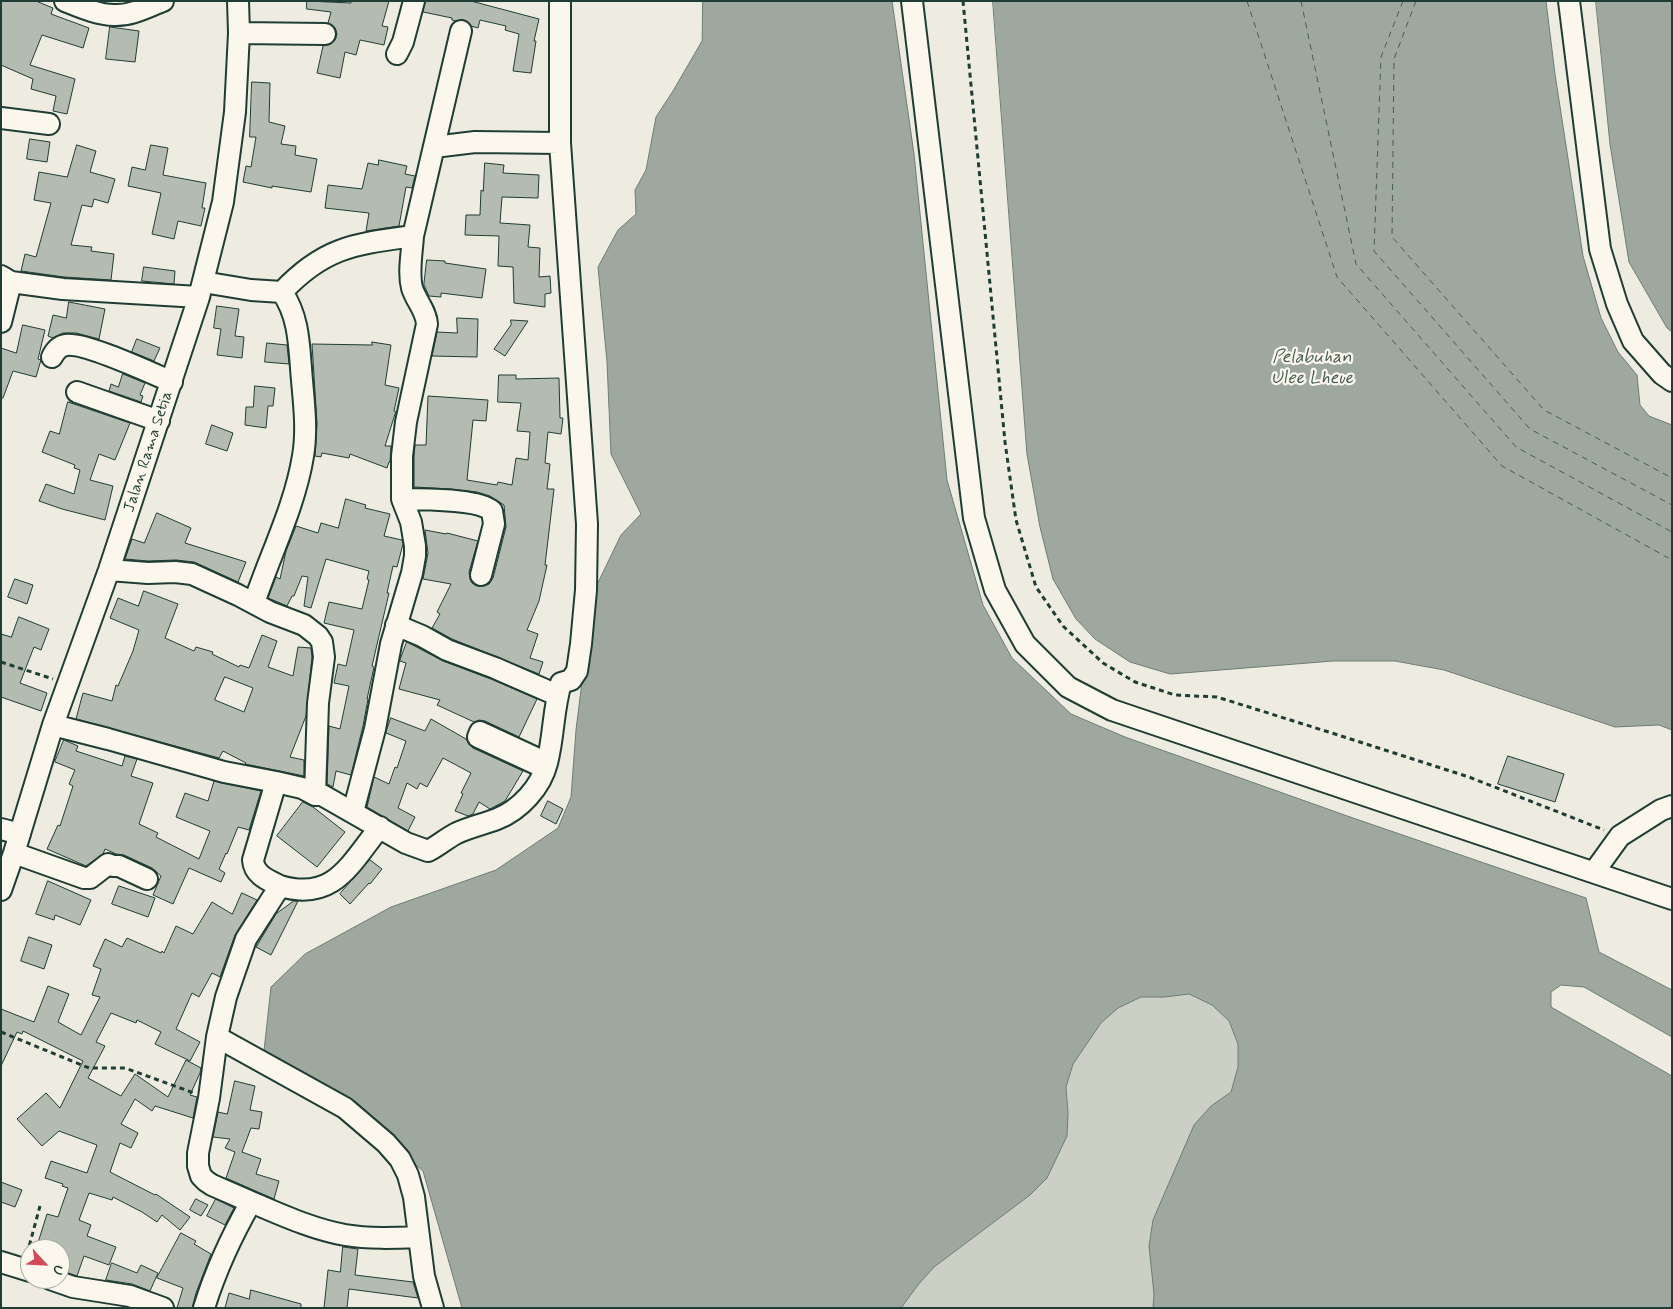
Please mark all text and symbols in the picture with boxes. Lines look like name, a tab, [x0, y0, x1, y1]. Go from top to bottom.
water label: Pelabuhan Ulee Lheue	[1271, 347, 1353, 389]
street label: Jalan Rama Setia	[120, 389, 178, 515]
north arrow	[20, 1239, 70, 1289]
text: U	[48, 1262, 68, 1278]

